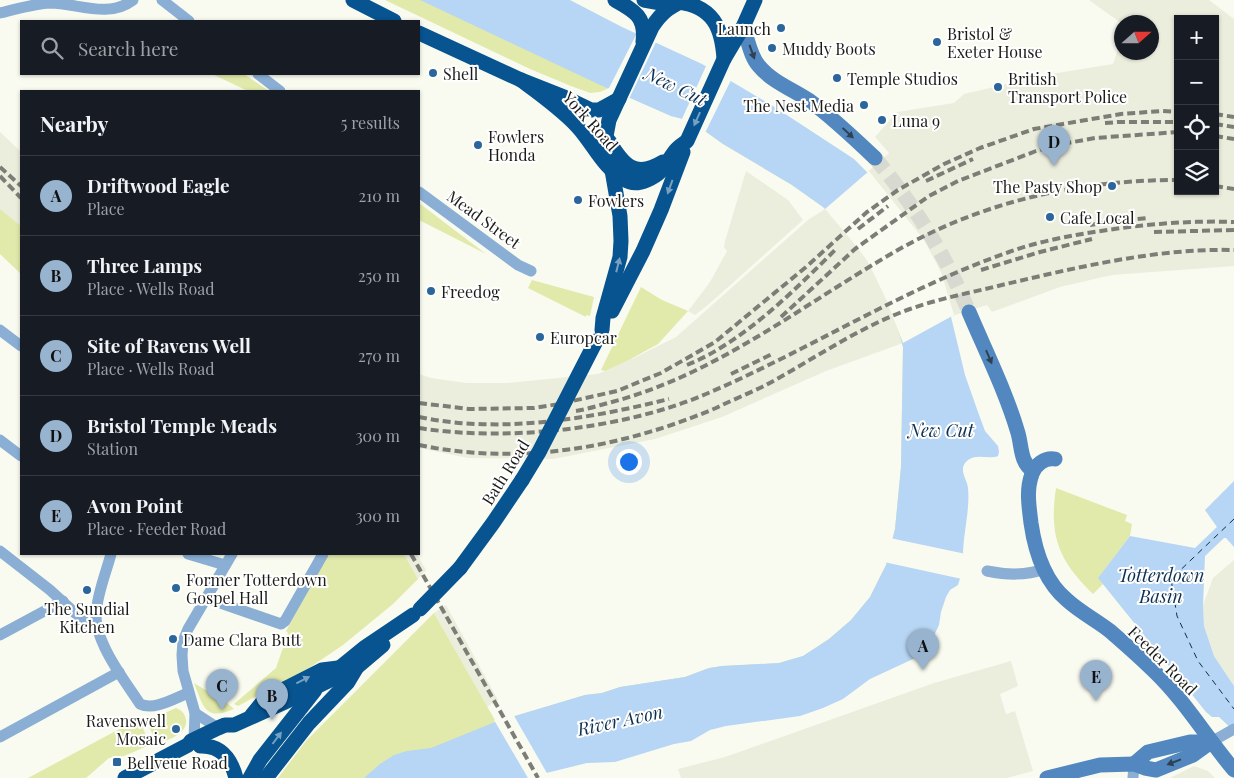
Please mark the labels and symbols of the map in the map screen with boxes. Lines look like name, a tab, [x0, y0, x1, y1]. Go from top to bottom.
north arrow	[1114, 15, 1159, 60]
place label: Launch	[718, 18, 772, 39]
marker: Launch	[775, 22, 787, 34]
place label: Bristol & Exeter House	[947, 23, 1043, 62]
marker: Bristol & Exeter House	[931, 36, 943, 48]
place label: Muddy Boots	[782, 38, 876, 59]
marker: Muddy Boots	[766, 42, 778, 54]
one-way arrow	[749, 44, 756, 59]
water label: New Cut	[639, 60, 712, 112]
place label: Shell	[443, 63, 479, 84]
marker: Shell	[427, 67, 439, 79]
place label: Temple Studios	[847, 68, 958, 89]
place label: British Transport Police	[1008, 68, 1127, 107]
marker: Temple Studios	[831, 72, 843, 84]
marker: British Transport Police	[992, 81, 1004, 93]
street label: York Road	[558, 86, 623, 155]
place label: The Nest Media	[743, 95, 854, 116]
marker: The Nest Media	[858, 99, 870, 111]
place label: Luna 9	[892, 110, 940, 131]
one-way arrow	[692, 112, 700, 126]
marker: Luna 9	[876, 114, 888, 126]
pin: D	[1038, 125, 1070, 166]
place label: Fowlers Honda	[488, 126, 544, 165]
one-way arrow	[841, 127, 854, 138]
marker: Fowlers Honda	[472, 139, 484, 151]
place label: The Pasty Shop	[993, 176, 1102, 197]
one-way arrow	[666, 179, 673, 194]
marker: The Pasty Shop	[1106, 180, 1118, 192]
street label: Mead Street	[443, 185, 525, 253]
place label: Fowlers	[588, 190, 644, 211]
marker: Fowlers	[572, 194, 584, 206]
place label: Cafe Local	[1060, 207, 1135, 228]
marker: Cafe Local	[1044, 211, 1056, 223]
one-way arrow	[614, 258, 622, 273]
place label: Freedog	[441, 281, 500, 302]
marker: Freedog	[425, 285, 437, 297]
place label: Europcar	[550, 327, 617, 348]
marker: Europcar	[534, 331, 546, 343]
one-way arrow	[985, 350, 993, 364]
water label: New Cut	[906, 418, 975, 442]
street label: Bath Road	[477, 435, 533, 509]
your location	[616, 449, 642, 475]
water label: Totterdown Basin	[1118, 563, 1204, 608]
place label: Former Totterdown Gospel Hall	[186, 569, 327, 608]
marker: Former Totterdown Gospel Hall	[170, 582, 182, 594]
marker: The Sundial Kitchen	[81, 584, 93, 596]
place label: The Sundial Kitchen	[44, 598, 130, 637]
street label: Feeder Road	[1124, 621, 1202, 699]
place label: Dame Clara Butt	[183, 629, 301, 650]
pin: A	[907, 629, 939, 670]
marker: Dame Clara Butt	[167, 633, 179, 645]
pin: E	[1080, 660, 1112, 701]
pin: C	[206, 669, 238, 710]
one-way arrow	[296, 676, 311, 684]
pin: B	[256, 679, 288, 720]
water label: River Avon	[574, 699, 665, 741]
place label: Ravenswell Mosaic	[86, 710, 166, 749]
marker: Ravenswell Mosaic	[170, 723, 182, 735]
one-way arrow	[272, 731, 282, 745]
place label: Bellveue Road	[127, 752, 228, 773]
marker: Bellveue Road	[111, 756, 123, 768]
one-way arrow	[1167, 759, 1181, 767]

